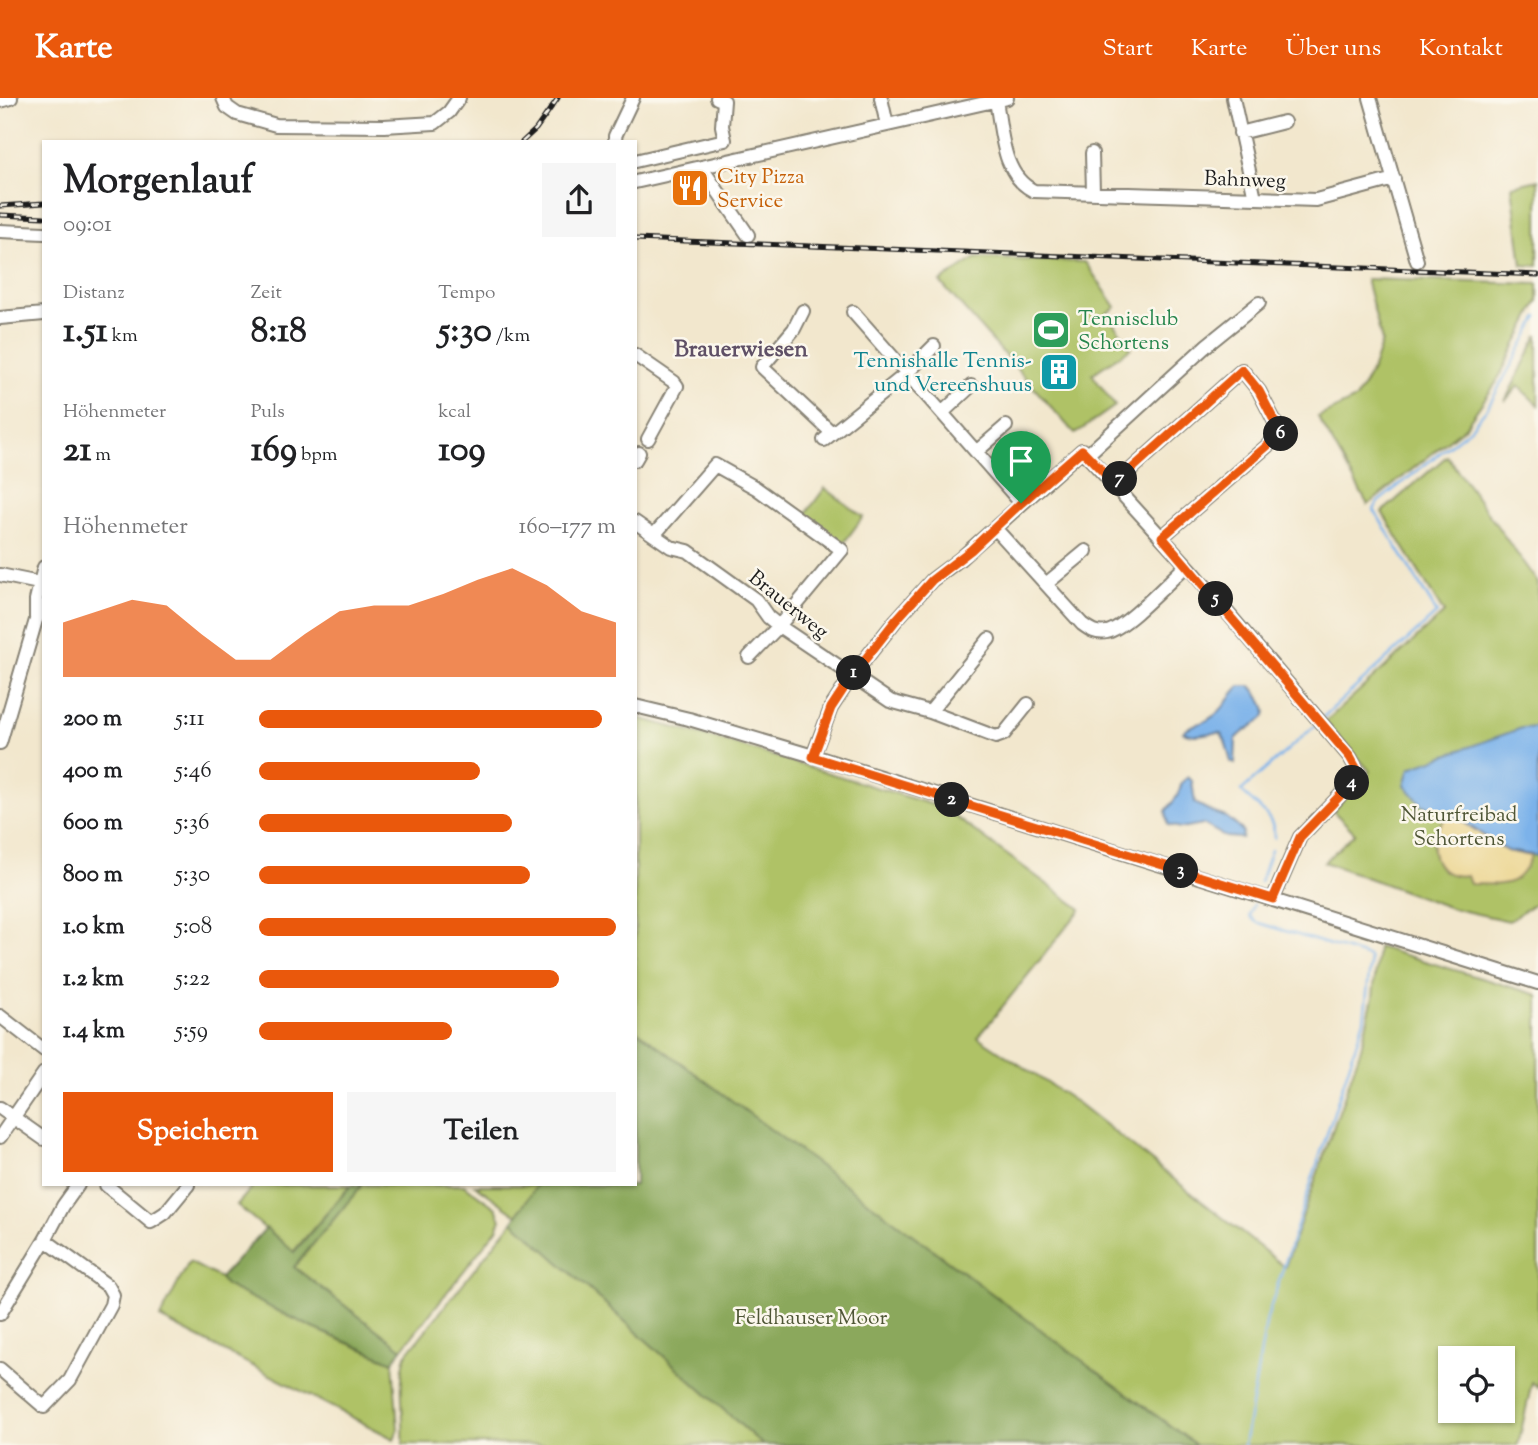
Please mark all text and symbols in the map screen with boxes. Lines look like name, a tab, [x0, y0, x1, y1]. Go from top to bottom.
text: Karte	[35, 25, 113, 73]
text: Start	[1102, 32, 1153, 66]
text: Karte	[1191, 32, 1247, 66]
text: Über uns	[1285, 32, 1381, 66]
text: Kontakt	[1419, 32, 1503, 66]
text: Morgenlauf	[63, 156, 254, 210]
button: share	[542, 163, 616, 237]
place label: City Pizza Service	[717, 163, 805, 217]
street label: Bahnweg	[1203, 165, 1287, 197]
restaurant icon: City Pizza Service	[669, 167, 711, 209]
text: 09:01	[63, 209, 112, 242]
text: Distanz	[63, 280, 125, 307]
text: Zeit	[251, 280, 282, 307]
text: Tempo	[438, 280, 495, 307]
place label: Tennisclub Schortens	[1078, 305, 1178, 359]
text: 1.51	[63, 307, 108, 358]
text: 8:18	[251, 307, 307, 358]
text: 5:30	[438, 307, 492, 358]
sports icon: Tennisclub Schortens	[1030, 309, 1072, 351]
text: km	[108, 323, 138, 350]
text: /km	[492, 323, 530, 350]
district label: Brauerwiesen	[674, 334, 808, 367]
place label: Tennishalle Tennis- und Vereenshuus	[854, 347, 1032, 401]
building icon: Tennishalle Tennis- und Vereenshuus	[1038, 351, 1080, 393]
text: Höhenmeter	[63, 399, 166, 426]
text: Puls	[251, 399, 285, 426]
text: kcal	[438, 399, 471, 426]
pin: 6	[1264, 416, 1298, 452]
text: 6	[1276, 420, 1285, 447]
text: 21	[63, 426, 91, 477]
text: 169	[251, 426, 297, 477]
text: 109	[438, 426, 485, 477]
pin	[991, 431, 1051, 503]
text: m	[91, 442, 111, 469]
text: bpm	[297, 442, 337, 469]
icon: arrive	[1002, 442, 1040, 480]
pin: 7	[1102, 462, 1138, 496]
text: 7	[1115, 465, 1124, 492]
text: Höhenmeter	[63, 511, 188, 544]
text: 160–177 m	[519, 511, 616, 544]
street label: Brauerweg	[741, 564, 834, 647]
pin: 5	[1198, 582, 1234, 616]
text: 5	[1212, 585, 1219, 612]
pin: 1	[836, 656, 872, 690]
text: 1	[850, 659, 857, 686]
text: 200 m	[63, 703, 122, 736]
text: 5:11	[175, 703, 205, 736]
text: 400 m	[63, 755, 123, 788]
text: 5:46	[175, 755, 212, 788]
pin: 4	[1334, 766, 1370, 800]
text: 4	[1347, 769, 1356, 796]
pin: 2	[934, 782, 970, 818]
text: 2	[947, 786, 956, 813]
park label: Naturfreibad Schortens	[1401, 801, 1517, 855]
text: 600 m	[63, 807, 123, 840]
text: 5:36	[175, 807, 209, 840]
pin: 3	[1164, 854, 1198, 888]
text: 3	[1177, 857, 1184, 884]
text: 800 m	[63, 859, 123, 892]
text: 5:30	[175, 859, 210, 892]
text: 1.0 km	[63, 911, 125, 944]
text: 5:08	[175, 911, 212, 944]
text: 1.2 km	[63, 963, 124, 996]
text: 5:22	[175, 963, 210, 996]
text: 1.4 km	[63, 1015, 125, 1048]
text: 5:59	[175, 1015, 208, 1048]
button: Speichern	[63, 1092, 333, 1172]
button: Teilen	[347, 1092, 616, 1172]
park label: Feldhauser Moor	[735, 1304, 887, 1334]
map controls	[1438, 1346, 1515, 1423]
button: locate	[1438, 1346, 1515, 1423]

